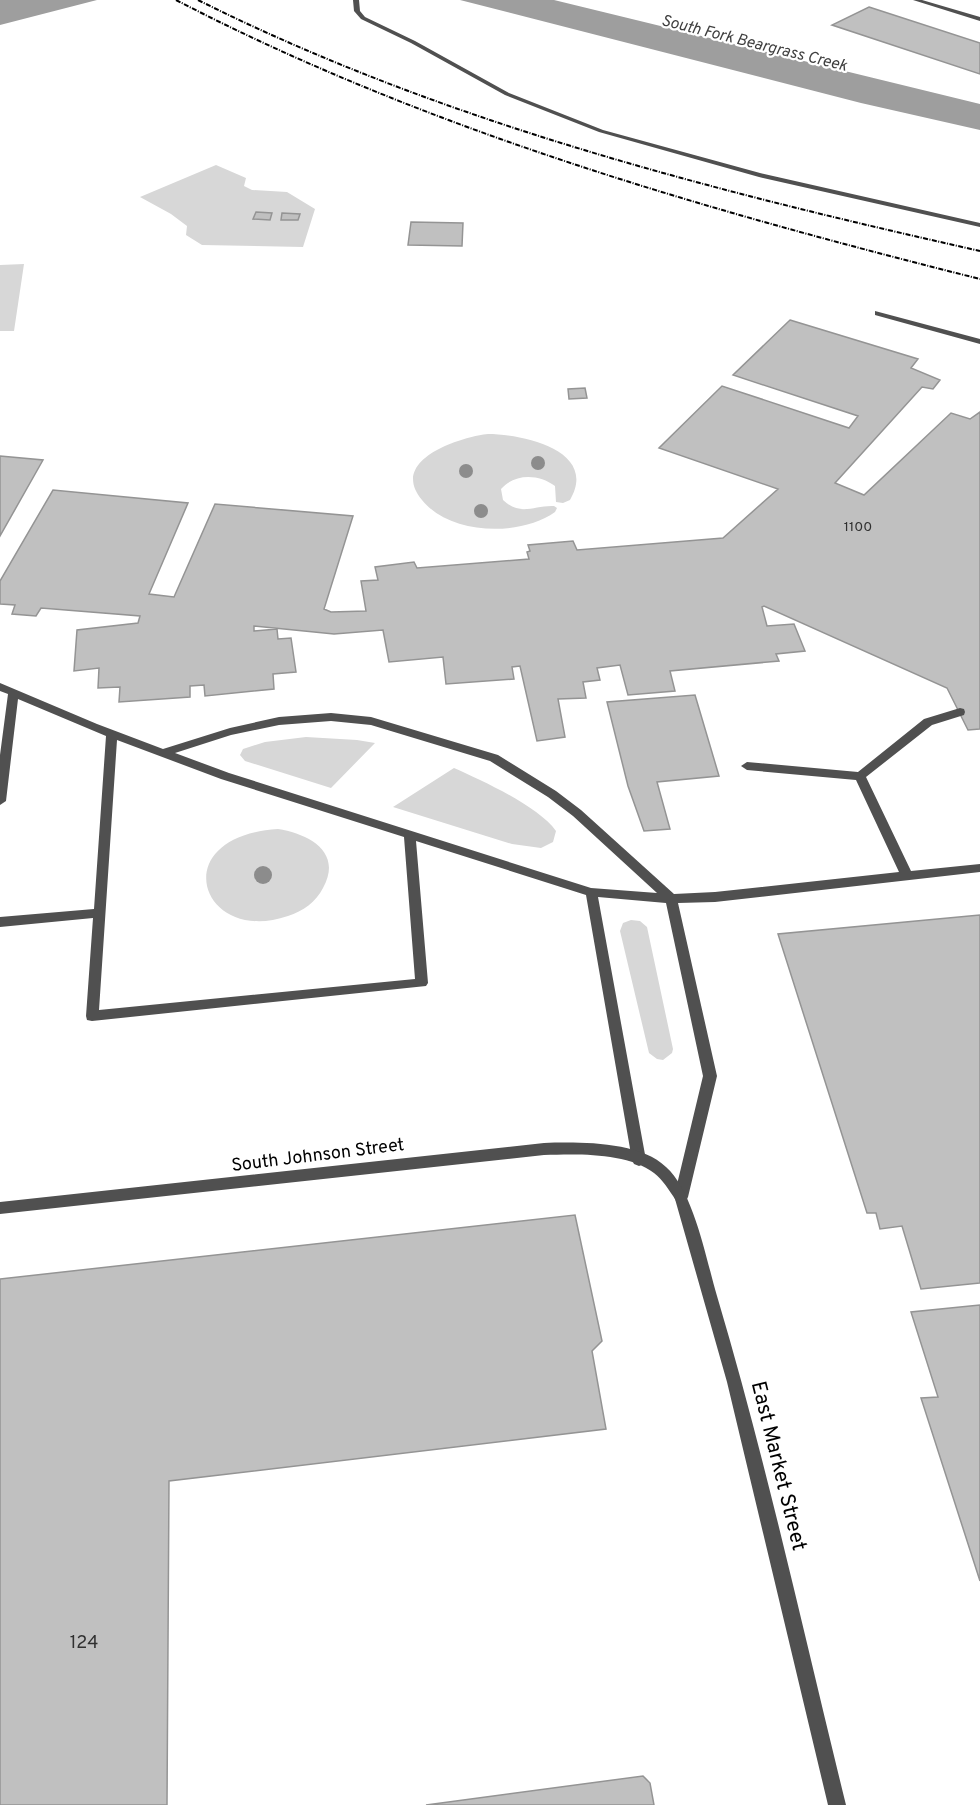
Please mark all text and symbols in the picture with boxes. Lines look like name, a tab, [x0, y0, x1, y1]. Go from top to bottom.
water label: South Fork Beargrass Creek	[659, 11, 850, 77]
house number: 1100	[844, 519, 872, 536]
street label: South Johnson Street	[230, 1134, 406, 1178]
street label: East Market Street	[744, 1378, 812, 1554]
house number: 124	[70, 1632, 98, 1655]

